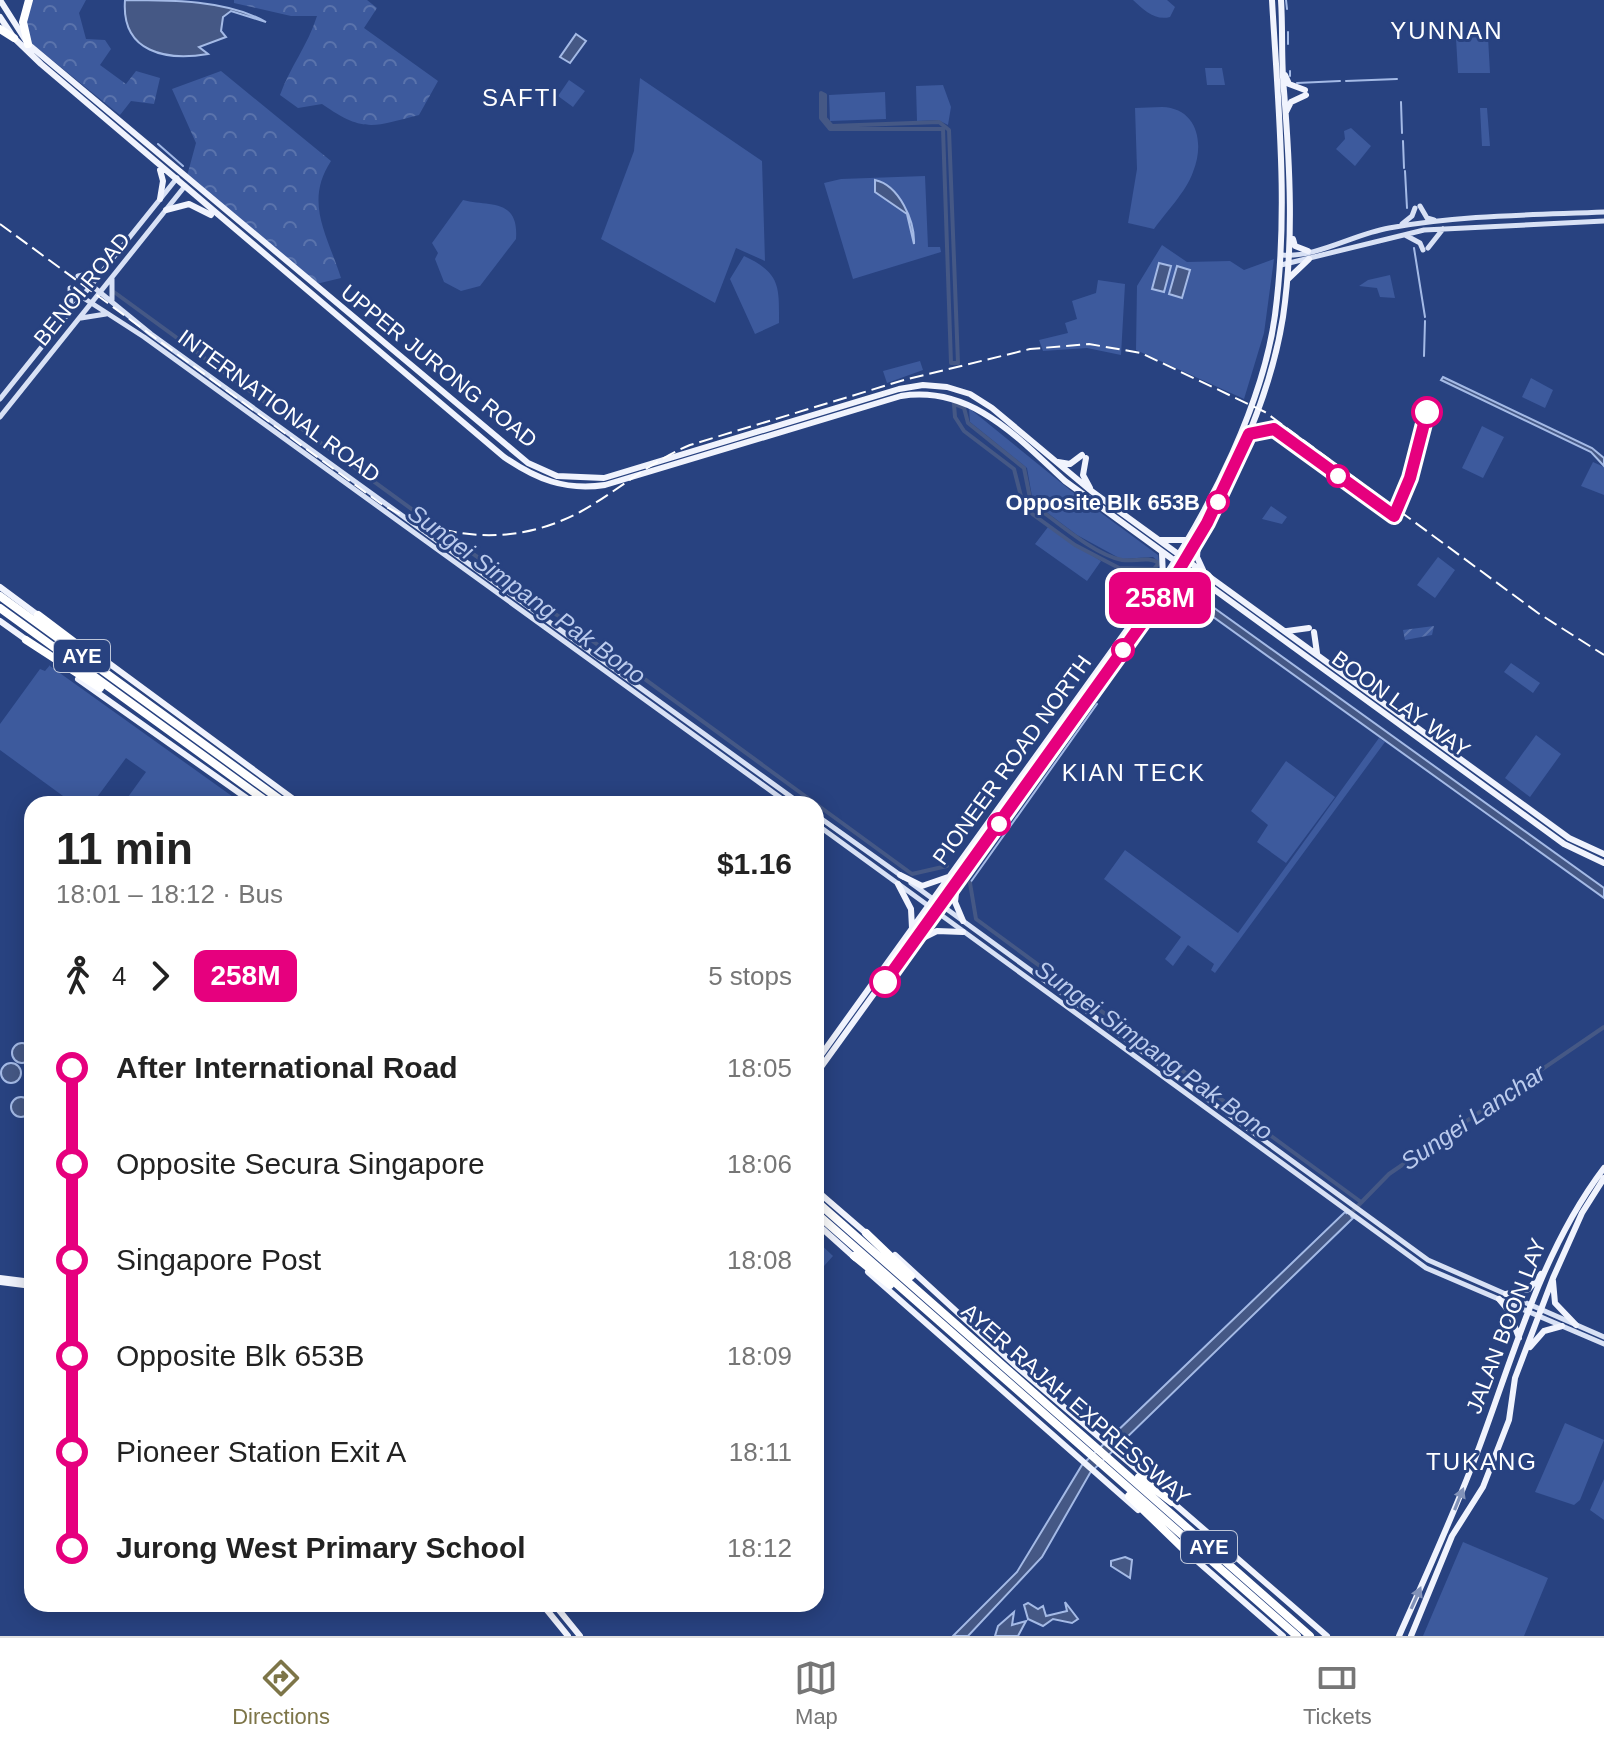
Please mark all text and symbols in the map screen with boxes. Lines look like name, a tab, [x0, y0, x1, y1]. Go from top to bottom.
district label: YUNNAN	[1390, 17, 1504, 44]
district label: SAFTI	[482, 84, 560, 111]
street label: BENOI ROAD	[29, 227, 135, 351]
street label: UPPER JURONG ROAD	[336, 279, 542, 453]
street label: INTERNATIONAL ROAD	[173, 324, 385, 488]
unlabelled marker	[1412, 397, 1442, 427]
unlabelled marker	[1327, 465, 1349, 487]
place label: Opposite Blk 653B	[1006, 490, 1200, 515]
marker: Opposite Blk 653B	[1207, 491, 1229, 513]
water label: Sungei Simpang Pak Bono	[403, 499, 651, 689]
line badge: 258M	[1104, 572, 1216, 624]
text: 258M	[1125, 582, 1195, 613]
unlabelled marker	[1112, 639, 1134, 661]
road number: AYE	[54, 640, 110, 672]
street label: BOON LAY WAY	[1327, 646, 1475, 763]
street label: PIONEER ROAD NORTH	[928, 650, 1096, 870]
district label: KIAN TECK	[1062, 759, 1206, 786]
unlabelled marker	[988, 813, 1010, 835]
text: 11 min	[56, 824, 193, 873]
text: $1.16	[717, 847, 792, 880]
text: 18:01 – 18:12 · Bus	[56, 879, 283, 909]
icon: walk	[56, 954, 100, 998]
icon: forward	[138, 954, 182, 998]
water label: Sungei Simpang Pak Bono	[1030, 955, 1278, 1145]
text: 258M	[210, 960, 281, 991]
text: 4	[112, 961, 126, 991]
text: 5 stops	[708, 961, 792, 991]
unlabelled marker	[870, 967, 900, 997]
text: After International Road	[116, 1051, 458, 1084]
text: 18:05	[727, 1053, 792, 1083]
water label: Sungei Lanchar	[1396, 1058, 1551, 1175]
text: Opposite Secura Singapore	[116, 1147, 485, 1180]
text: 18:06	[727, 1149, 792, 1179]
street label: JALAN BOON LAY	[1461, 1235, 1551, 1417]
text: Singapore Post	[116, 1243, 321, 1276]
text: 18:08	[727, 1245, 792, 1275]
street label: AYER RAJAH EXPRESSWAY	[957, 1298, 1195, 1510]
text: Opposite Blk 653B	[116, 1339, 364, 1372]
text: 18:09	[727, 1341, 792, 1371]
text: Pioneer Station Exit A	[116, 1435, 406, 1468]
text: 18:11	[729, 1437, 792, 1467]
district label: TUKANG	[1426, 1448, 1538, 1475]
one-way arrow	[1452, 1487, 1465, 1511]
text: Jurong West Primary School	[116, 1531, 526, 1564]
road number: AYE	[1181, 1531, 1237, 1563]
text: 18:12	[727, 1533, 792, 1563]
one-way arrow	[1409, 1587, 1423, 1610]
tab: Directions	[232, 1656, 330, 1730]
tab: Map	[794, 1656, 838, 1730]
tab: Tickets	[1303, 1656, 1372, 1730]

